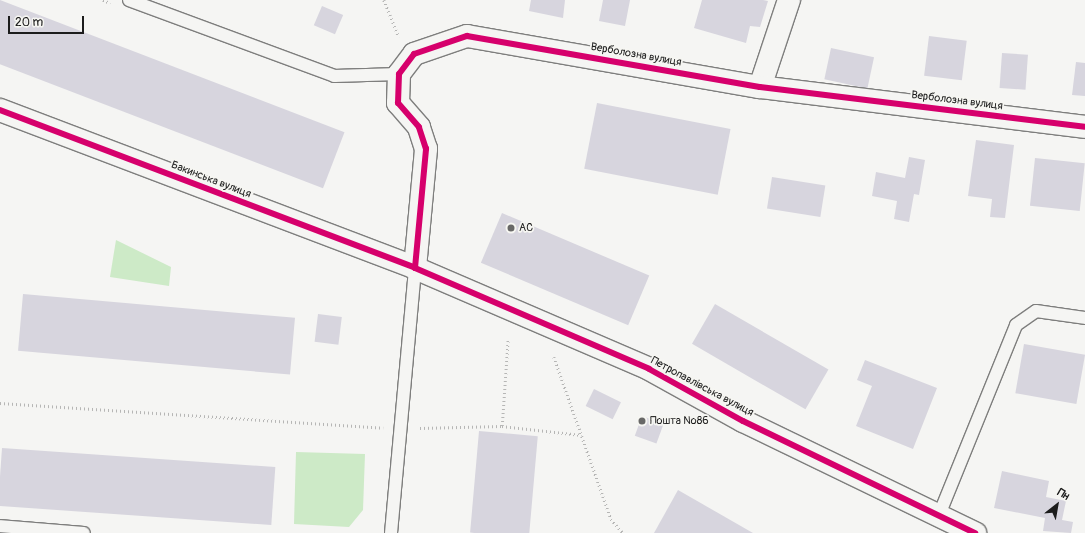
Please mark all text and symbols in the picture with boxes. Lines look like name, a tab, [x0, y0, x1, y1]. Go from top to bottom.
scale bar	[10, 8, 86, 34]
text: 20 m	[15, 15, 43, 30]
street label: Верболозна вулиця	[590, 41, 682, 69]
street label: Верболозна вулиця	[911, 89, 1003, 113]
street label: Бакинська вулиця	[169, 159, 253, 201]
place label: АС	[519, 221, 533, 235]
marker: АС	[506, 223, 516, 233]
street label: Петропавлівська вулиця	[648, 354, 756, 420]
place label: Пошта №86	[650, 414, 709, 428]
marker: Пошта №86	[637, 416, 647, 426]
north arrow	[1037, 485, 1077, 525]
text: Пн	[1055, 486, 1072, 503]

